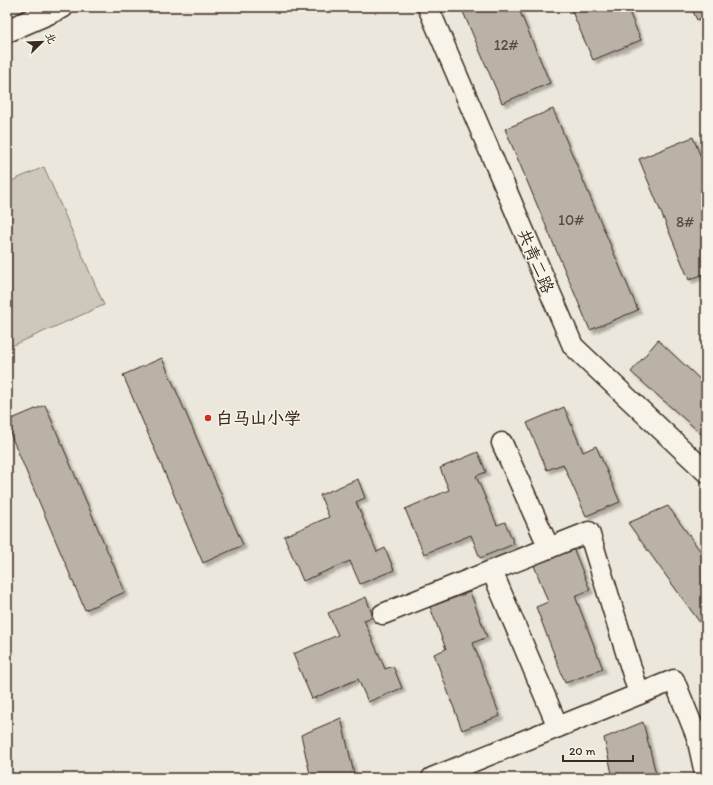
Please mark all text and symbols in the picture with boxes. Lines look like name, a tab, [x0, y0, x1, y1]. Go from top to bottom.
north arrow	[22, 22, 62, 62]
text: 北	[43, 31, 59, 46]
house number: 12#	[494, 36, 519, 54]
house number: 10#	[558, 211, 584, 229]
house number: 8#	[676, 213, 694, 231]
street label: 共青二路	[514, 226, 558, 296]
place label: 白马山小学	[216, 408, 301, 428]
marker: 白马山小学	[203, 413, 213, 423]
scale bar	[563, 737, 633, 763]
text: 20 m	[569, 744, 596, 758]

